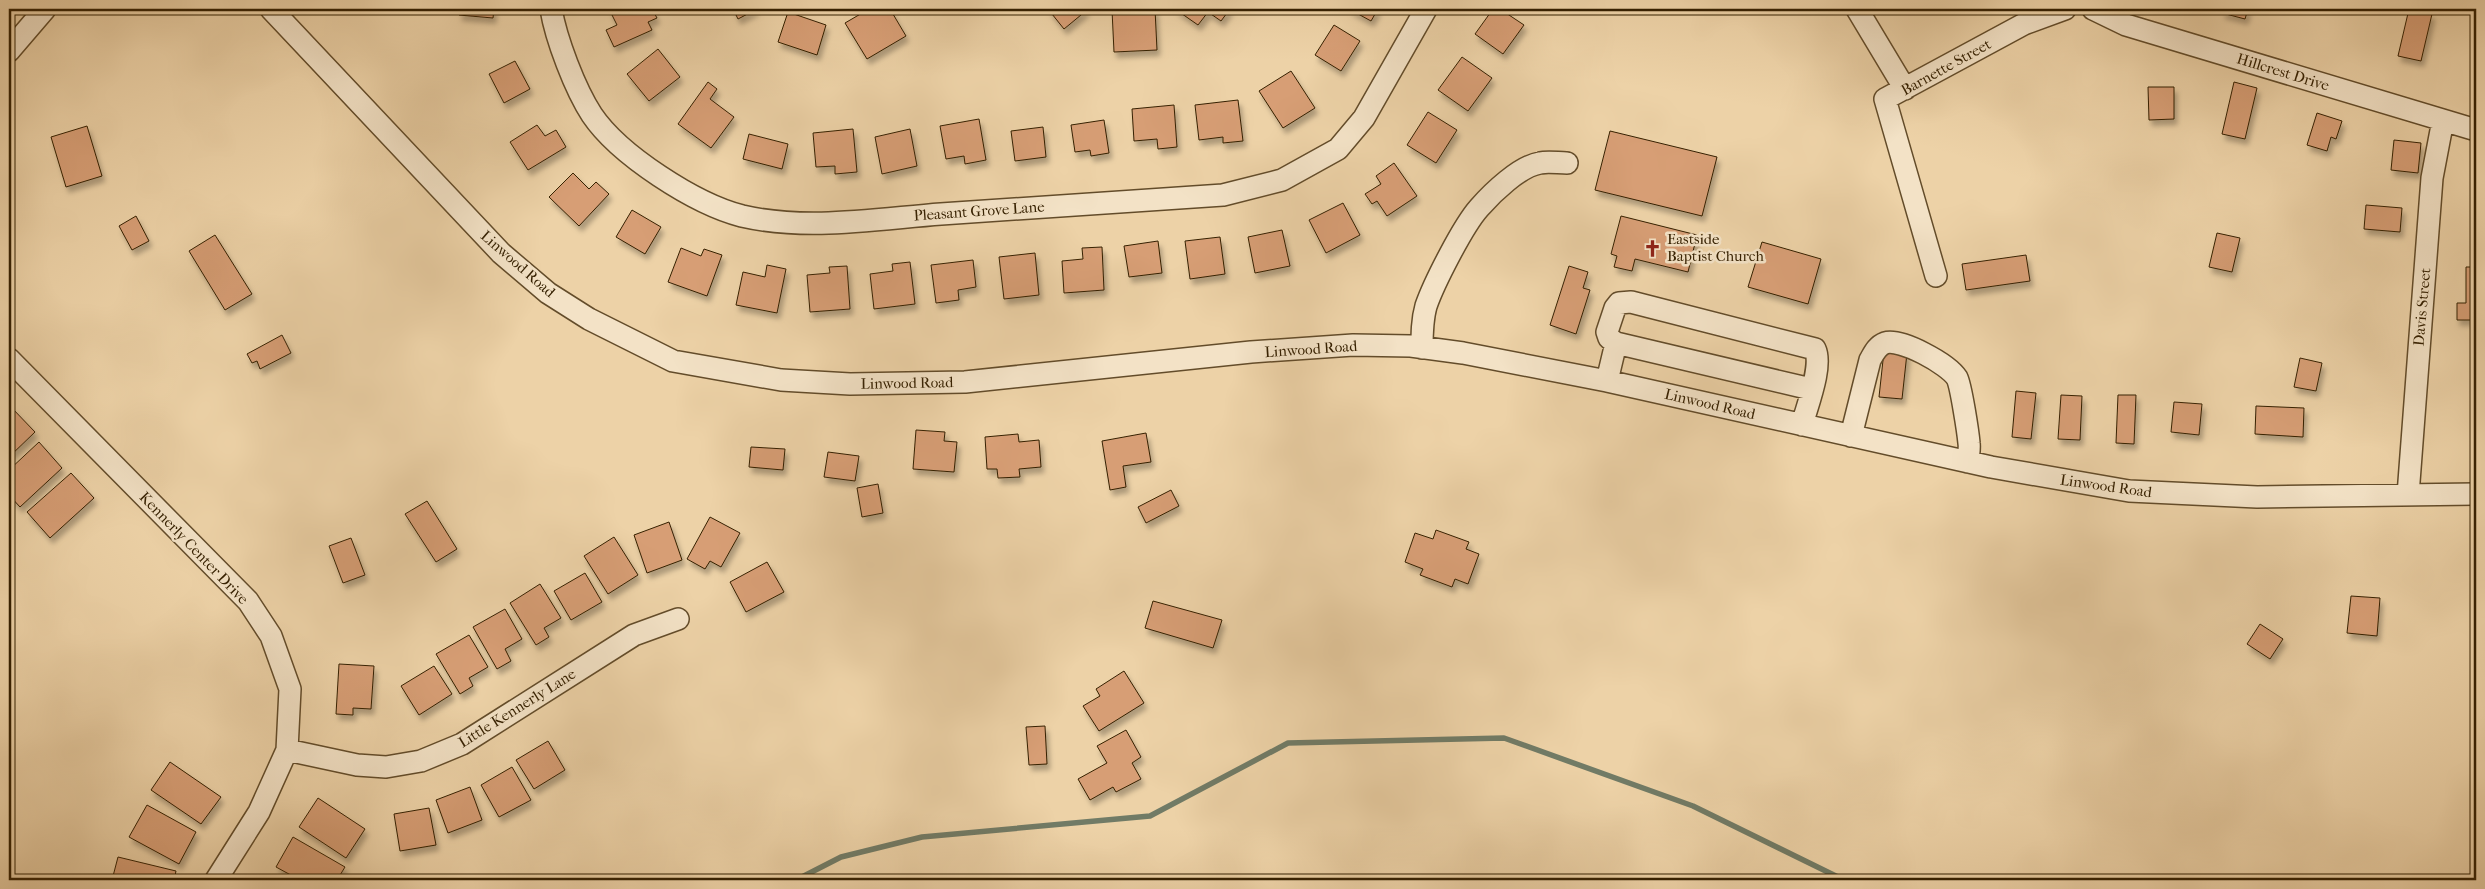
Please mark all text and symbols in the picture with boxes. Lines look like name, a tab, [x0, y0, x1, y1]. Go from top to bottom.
street label: Barnette Street	[1898, 35, 1995, 99]
street label: Hillcrest Drive	[2235, 49, 2332, 95]
street label: Pleasant Grove Lane	[913, 197, 1046, 225]
street label: Linwood Road	[477, 227, 560, 302]
place label: Eastside Baptist Church	[1667, 230, 1764, 265]
church icon: Eastside Baptist Church	[1643, 238, 1663, 258]
street label: Davis Street	[2410, 267, 2434, 347]
street label: Linwood Road	[1264, 337, 1359, 361]
street label: Linwood Road	[860, 373, 954, 393]
street label: Linwood Road	[1663, 385, 1758, 423]
street label: Linwood Road	[2059, 471, 2154, 501]
street label: Kennerly Center Drive	[136, 488, 253, 608]
street label: Little Kennerly Lane	[455, 664, 579, 751]

